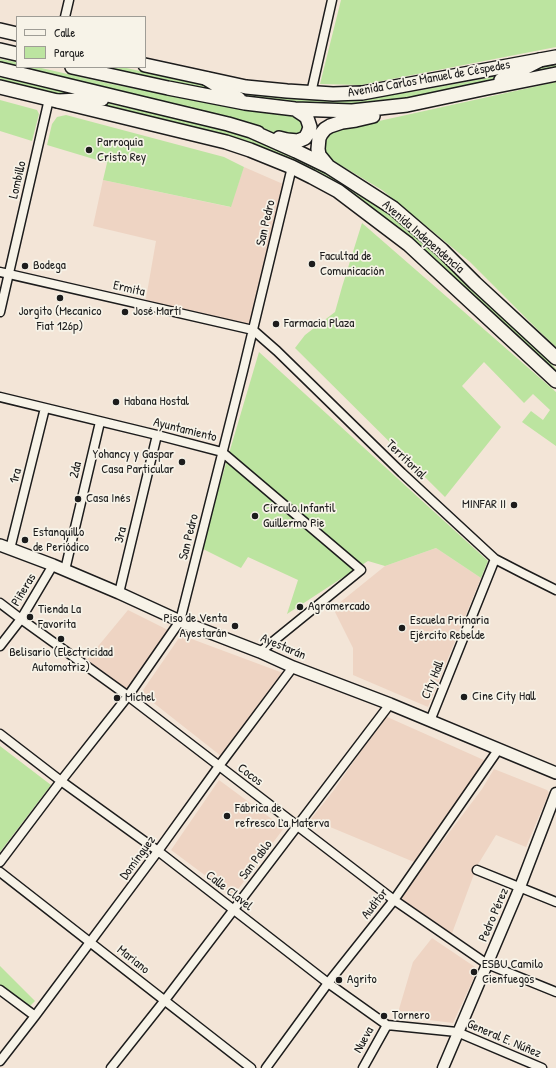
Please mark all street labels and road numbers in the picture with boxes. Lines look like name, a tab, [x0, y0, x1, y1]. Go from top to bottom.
street label: Avenida Carlos Manuel de Céspedes	[347, 57, 511, 101]
street label: Lombillo	[6, 160, 30, 200]
street label: Avenida Independencia	[379, 197, 467, 277]
street label: San Pedro	[253, 199, 279, 247]
street label: Ermita	[112, 278, 146, 300]
street label: Ayuntamiento	[152, 415, 218, 445]
street label: Territorial	[382, 437, 430, 483]
street label: 2da	[67, 460, 85, 480]
street label: 1ra	[7, 467, 25, 485]
street label: San Pedro	[176, 512, 202, 562]
street label: 3ra	[112, 525, 130, 545]
street label: Piñeras	[8, 571, 40, 609]
street label: Ayestarán	[258, 631, 308, 663]
street label: City Hall	[418, 659, 448, 701]
street label: Cocos	[234, 760, 266, 790]
street label: Domínguez	[117, 833, 159, 883]
street label: San Pablo	[236, 837, 276, 883]
street label: Calle Clavel	[202, 868, 256, 914]
street label: Auditor	[358, 886, 392, 922]
street label: Pedro Pérez	[476, 886, 512, 944]
street label: Mariano	[114, 942, 152, 978]
street label: General E. Núñez	[464, 1016, 544, 1062]
street label: Nueva	[350, 1024, 378, 1056]

